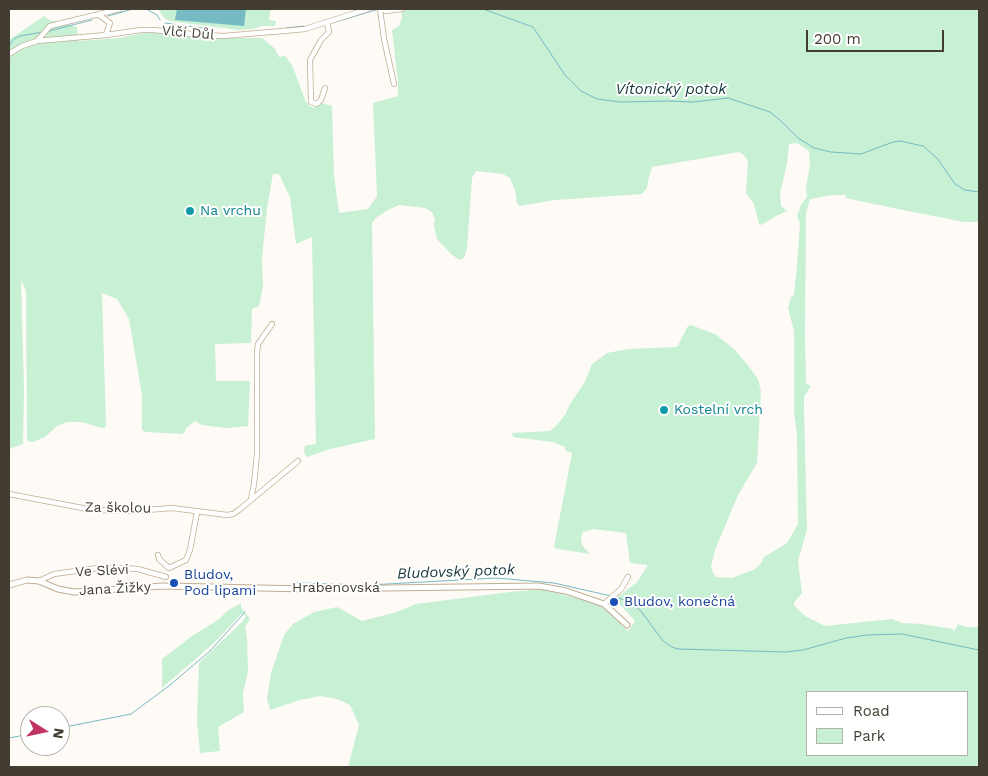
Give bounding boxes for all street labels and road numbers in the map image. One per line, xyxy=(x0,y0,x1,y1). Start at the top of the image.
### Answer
street label: Vlčí Důl xyxy=(161,22,215,44)
street label: Za školou xyxy=(85,499,151,517)
street label: Ve Slévi xyxy=(75,561,129,581)
street label: Jana Žižky xyxy=(79,579,151,599)
street label: Hrabenovská xyxy=(292,580,380,596)

